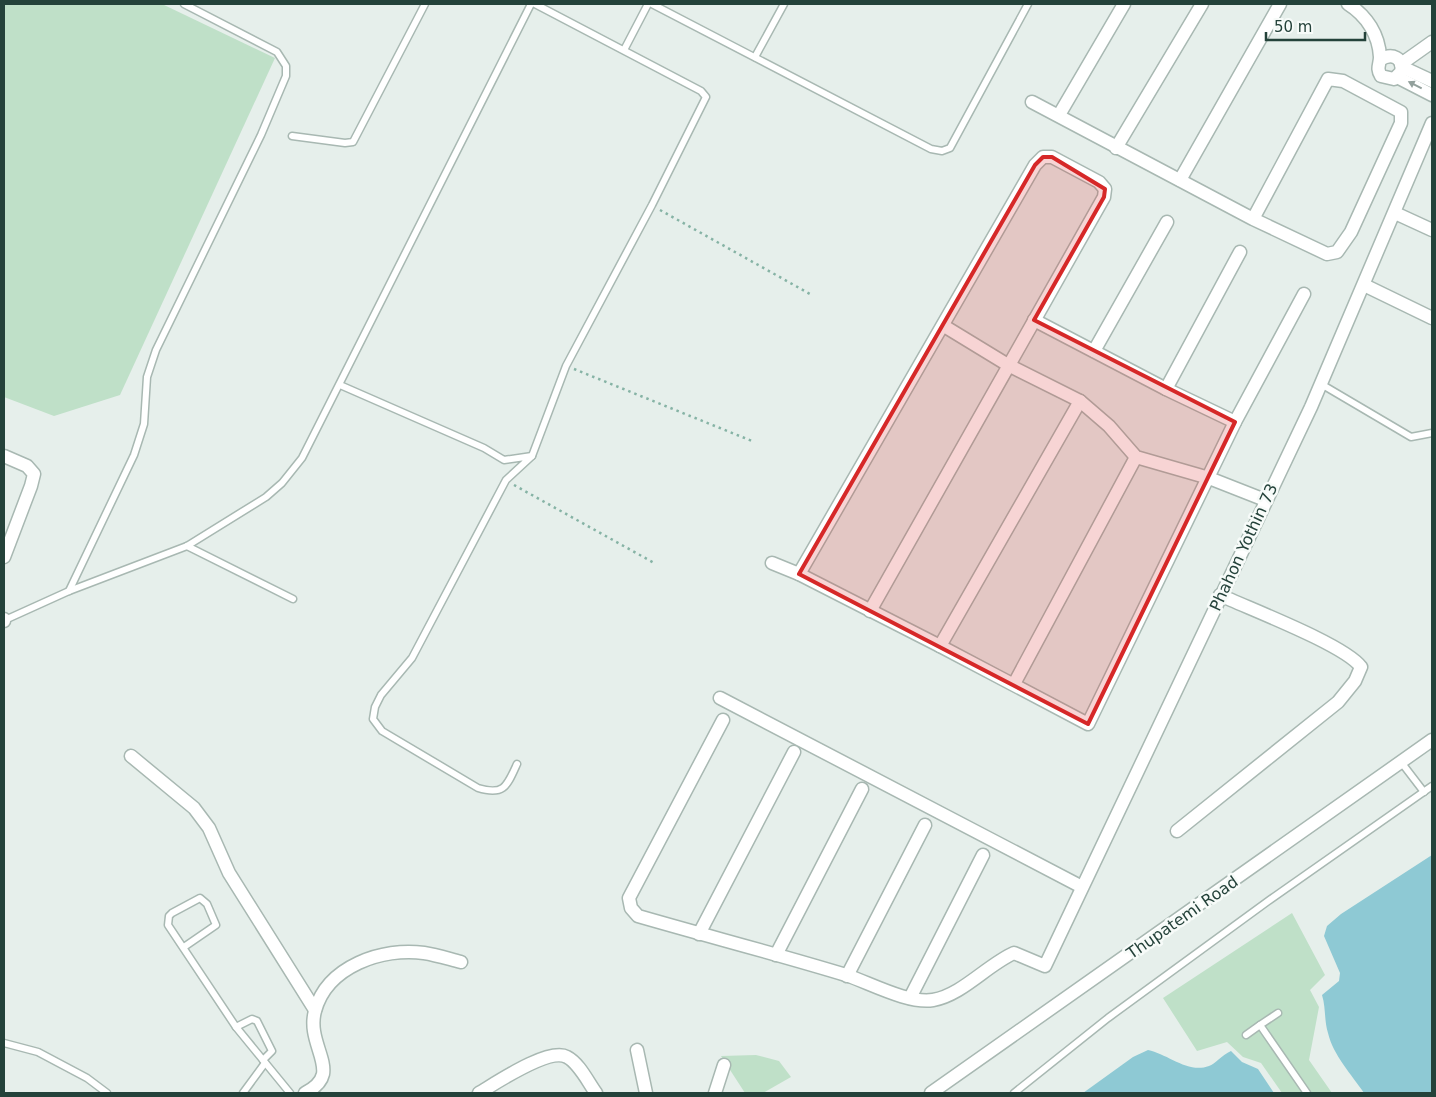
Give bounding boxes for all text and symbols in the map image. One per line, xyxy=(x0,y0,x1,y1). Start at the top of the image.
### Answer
scale bar xyxy=(1266,10,1365,42)
text: 50 m xyxy=(1274,18,1312,36)
one-way arrow xyxy=(1408,81,1422,89)
street label: Phahon Yothin 73 xyxy=(1206,480,1281,614)
street label: Thupatemi Road xyxy=(1122,872,1242,963)

